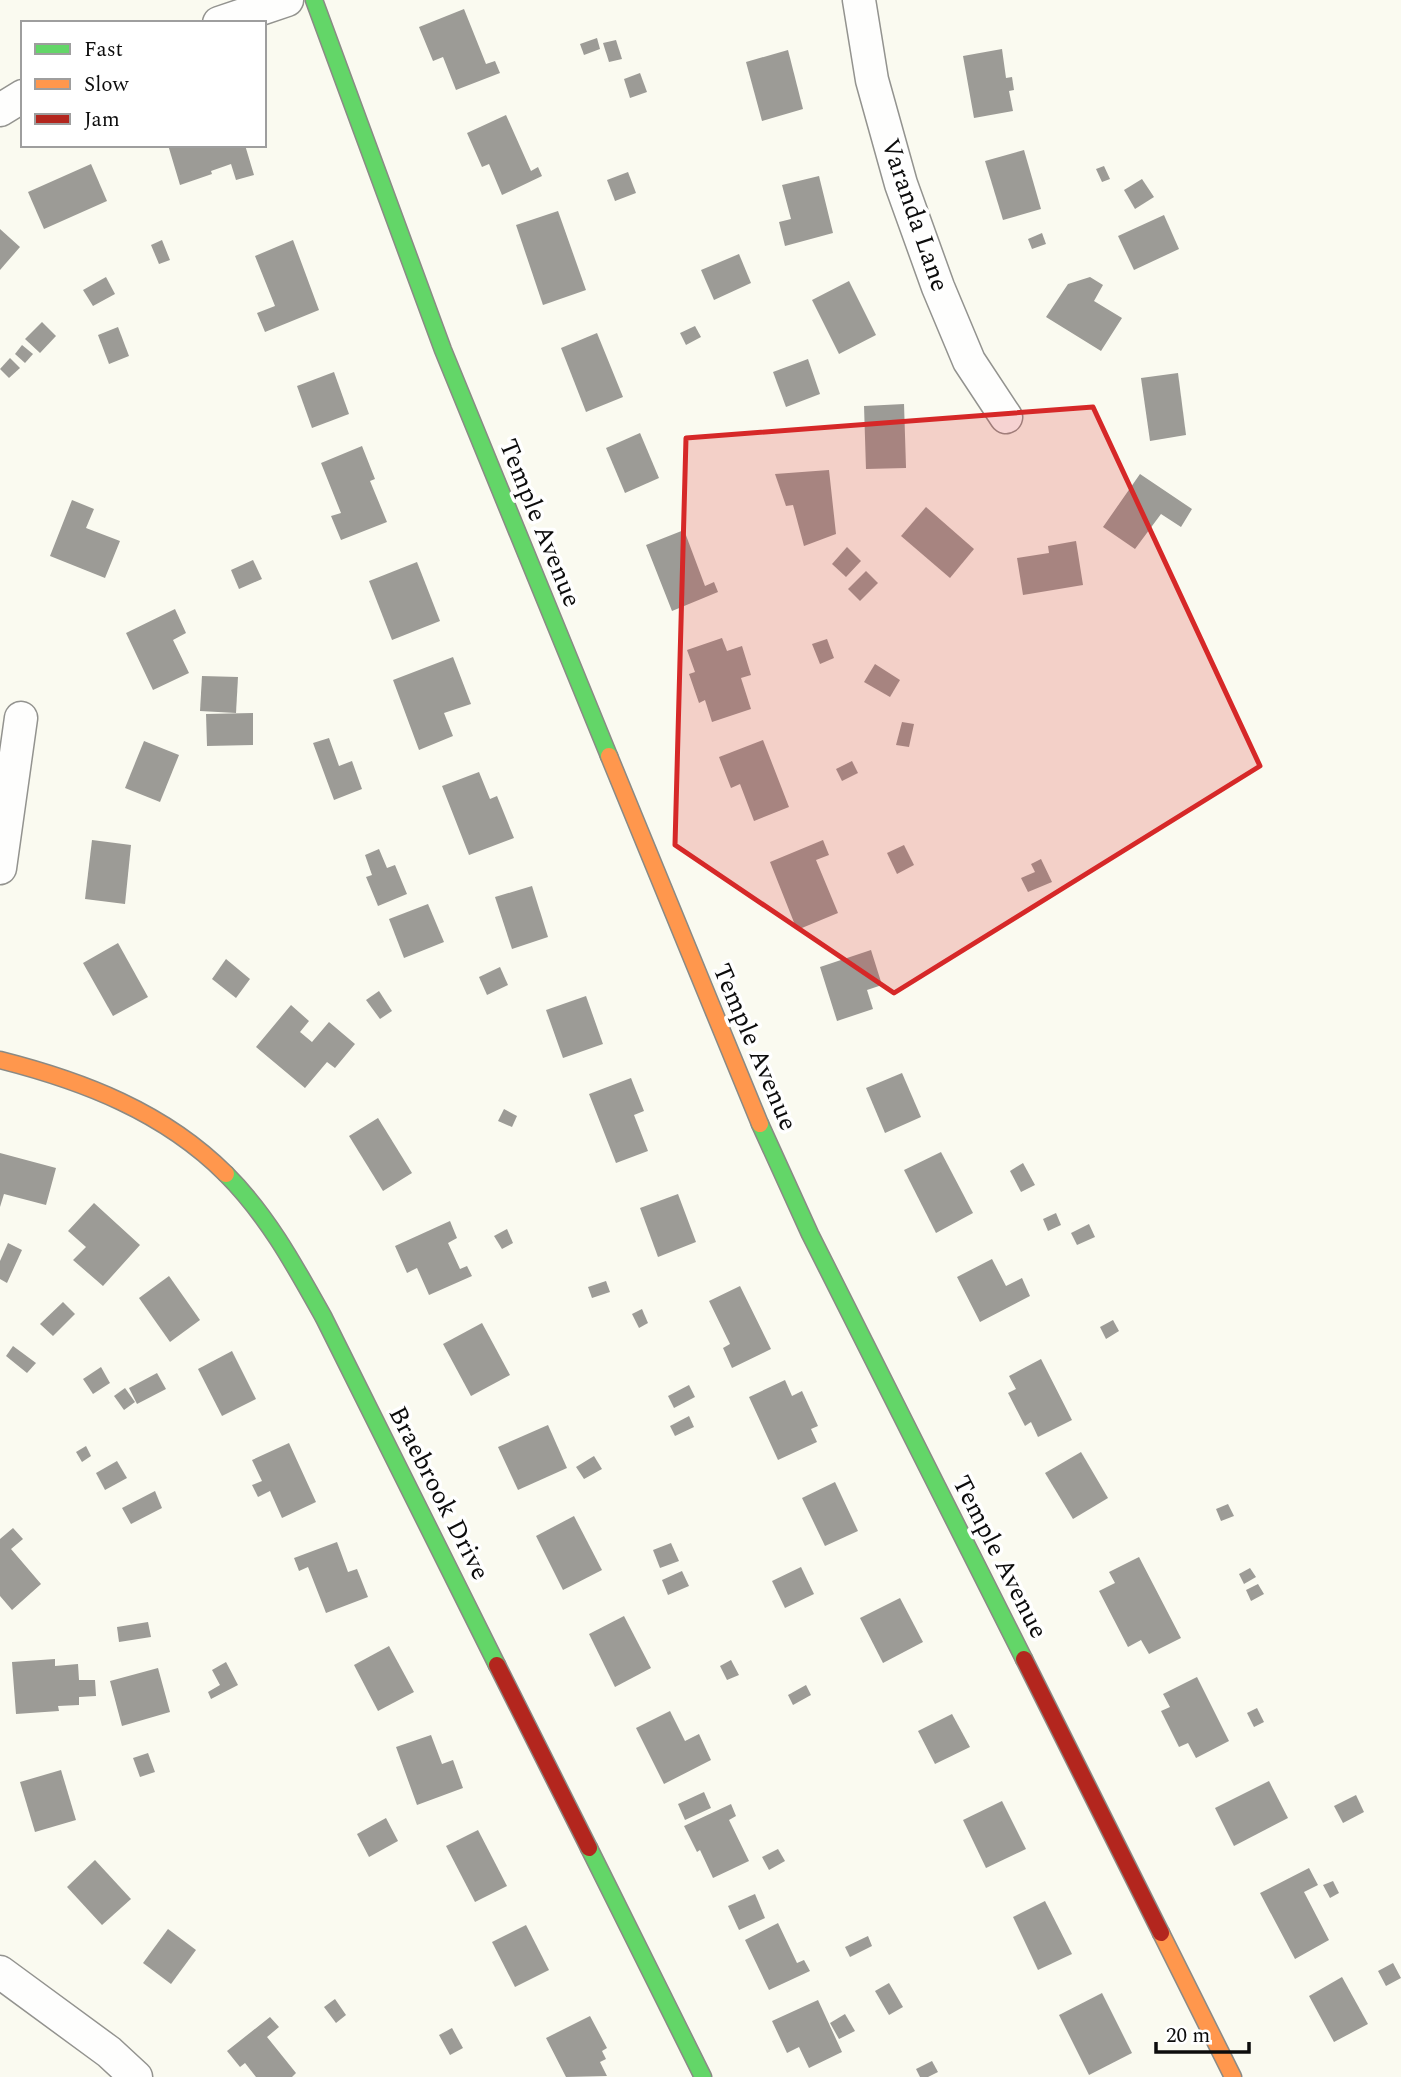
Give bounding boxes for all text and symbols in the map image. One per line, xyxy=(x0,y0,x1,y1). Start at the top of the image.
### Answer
legend xyxy=(21,21,266,147)
text: Fast xyxy=(84,34,123,66)
text: Slow xyxy=(84,69,130,101)
text: Jam xyxy=(84,104,120,136)
street label: Varanda Lane xyxy=(870,133,960,297)
street label: Temple Avenue xyxy=(488,433,592,613)
street label: Temple Avenue xyxy=(702,957,808,1137)
street label: Braebrook Drive xyxy=(378,1399,500,1587)
street label: Temple Avenue xyxy=(942,1468,1058,1646)
scale bar xyxy=(1156,2010,1249,2054)
text: 20 m xyxy=(1166,2020,1210,2052)

